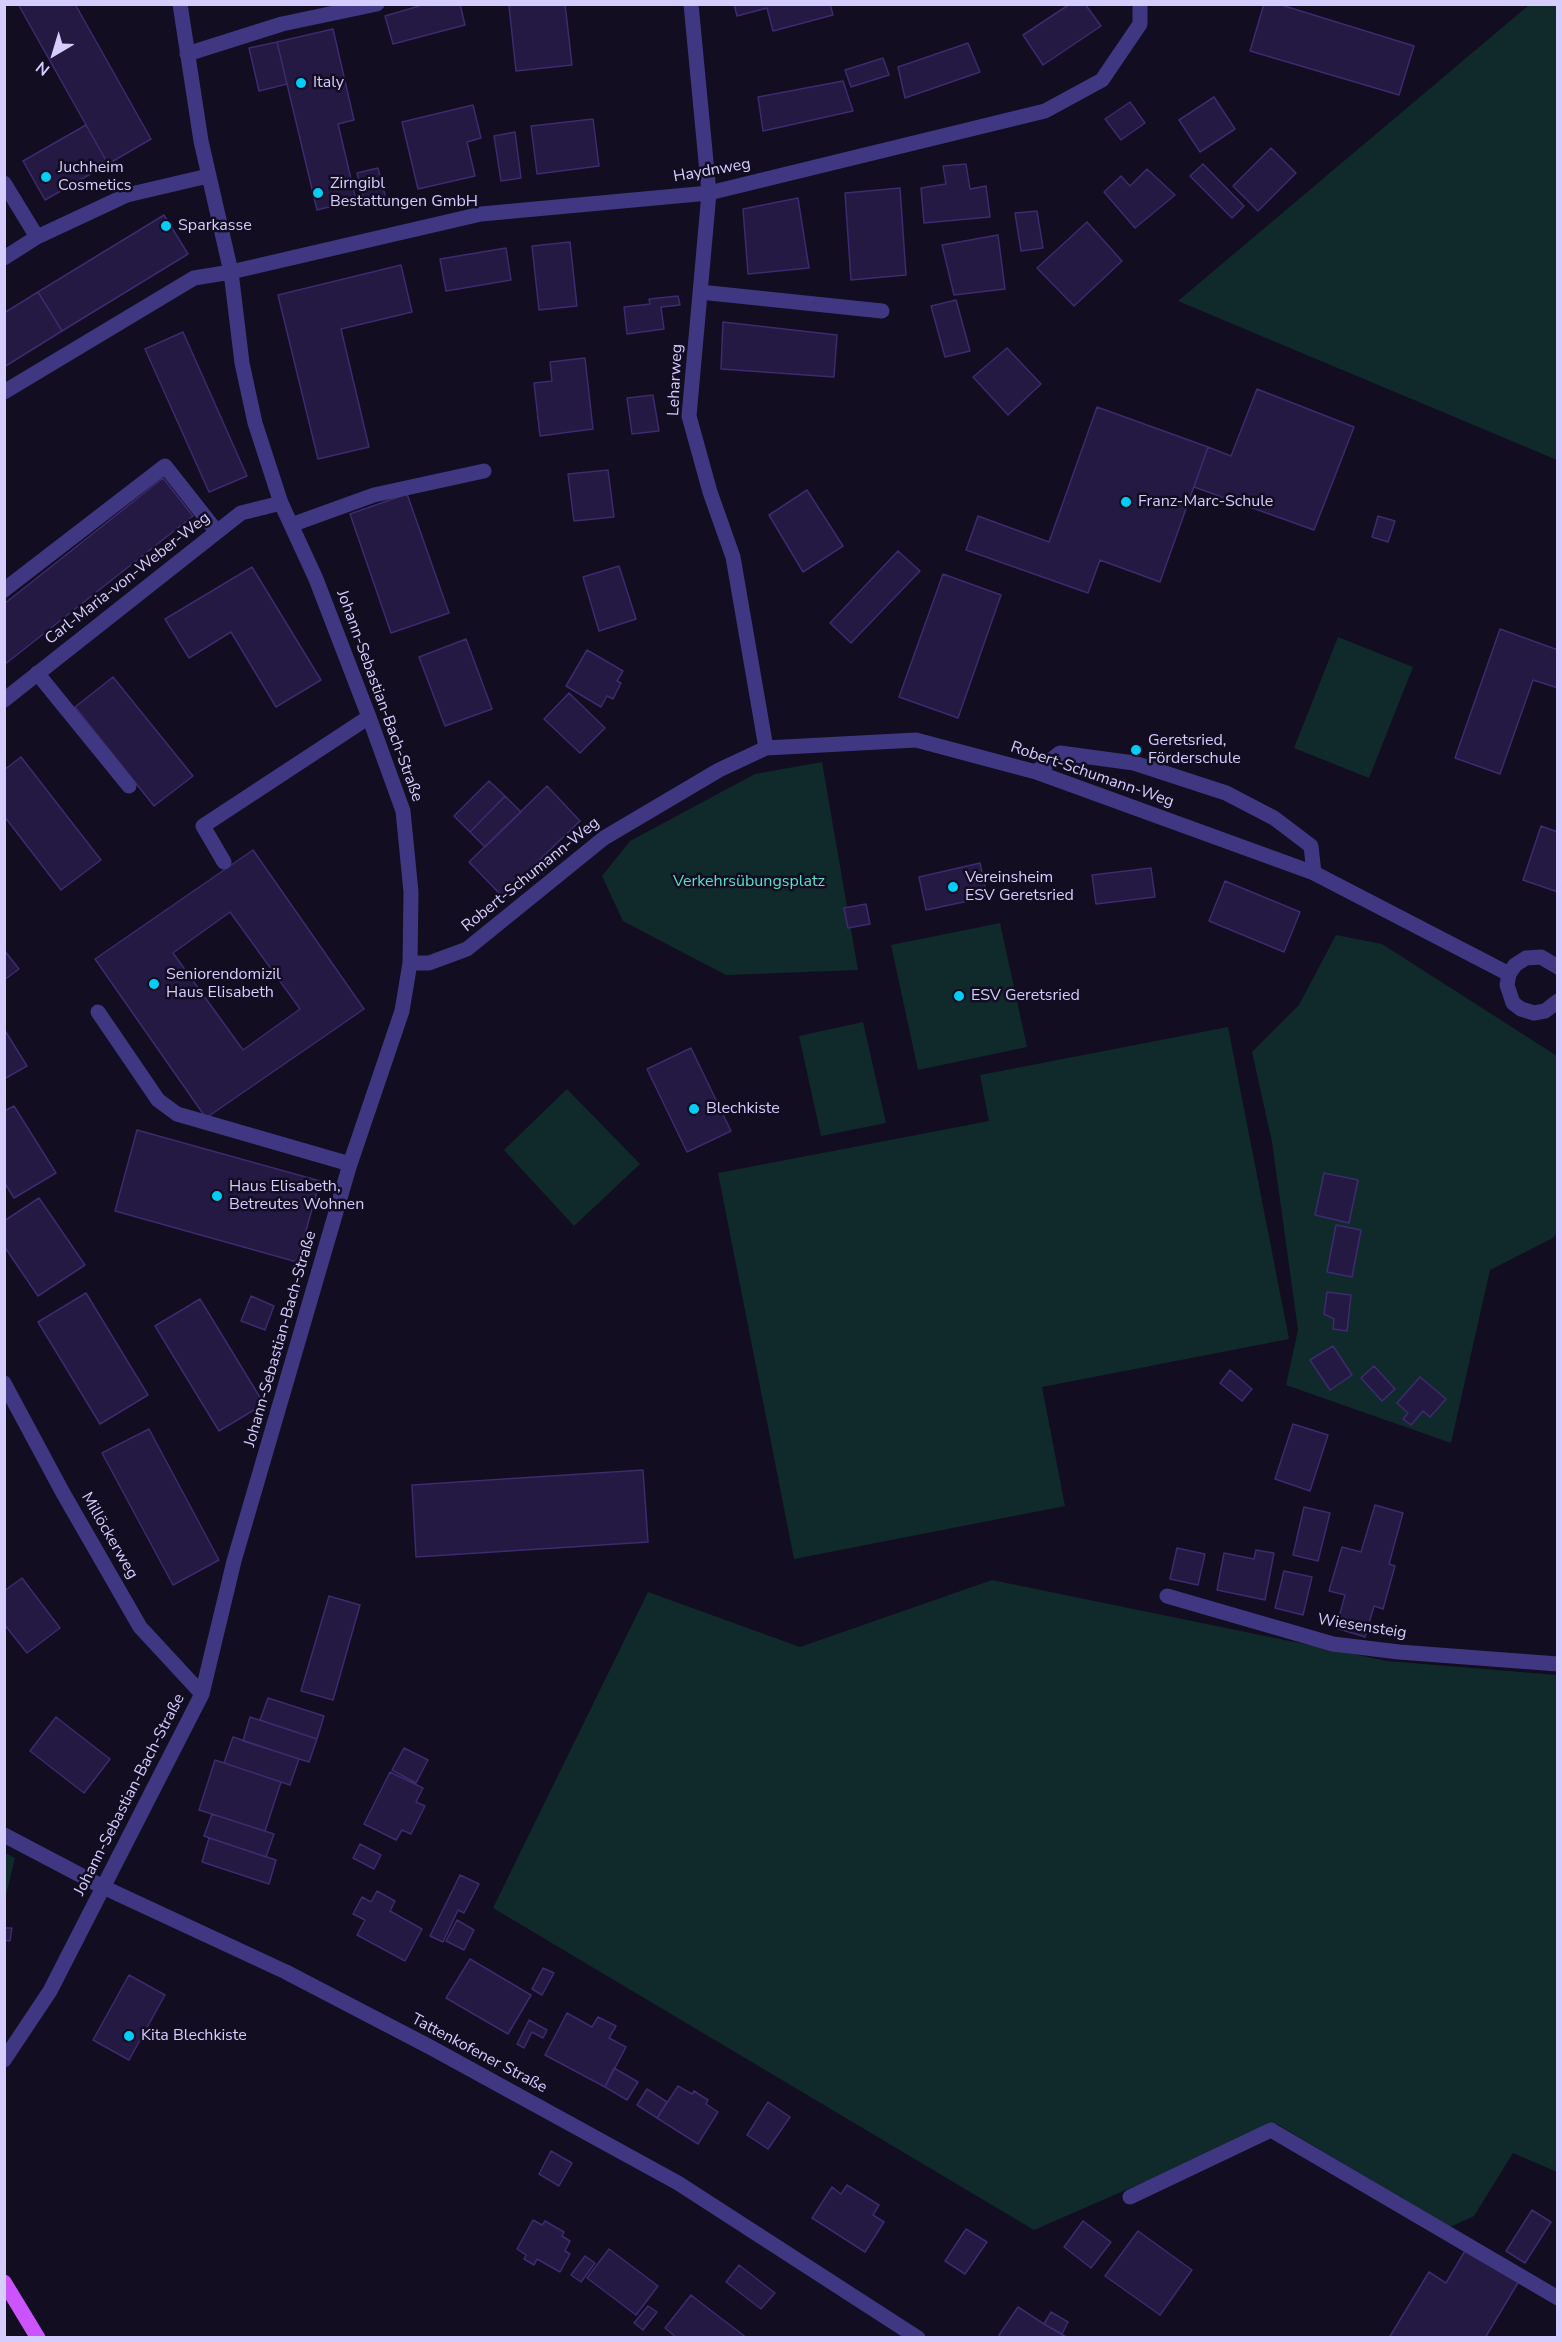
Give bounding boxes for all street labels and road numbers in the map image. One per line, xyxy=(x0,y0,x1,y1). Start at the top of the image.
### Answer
street label: Haydnweg xyxy=(672,155,752,187)
street label: Leharweg xyxy=(665,343,687,417)
street label: Carl-Maria-von-Weber-Weg xyxy=(42,509,214,649)
street label: Johann-Sebastian-Bach-Straße xyxy=(332,588,426,804)
street label: Robert-Schumann-Weg xyxy=(1008,738,1176,812)
street label: Robert-Schumann-Weg xyxy=(458,814,604,936)
street label: Johann-Sebastian-Bach-Straße xyxy=(241,1229,321,1449)
street label: Millöckerweg xyxy=(76,1489,142,1583)
street label: Wiesensteig xyxy=(1316,1610,1408,1644)
street label: Johann-Sebastian-Bach-Straße xyxy=(71,1691,189,1899)
street label: Tattenkofener Straße xyxy=(408,2010,550,2098)

